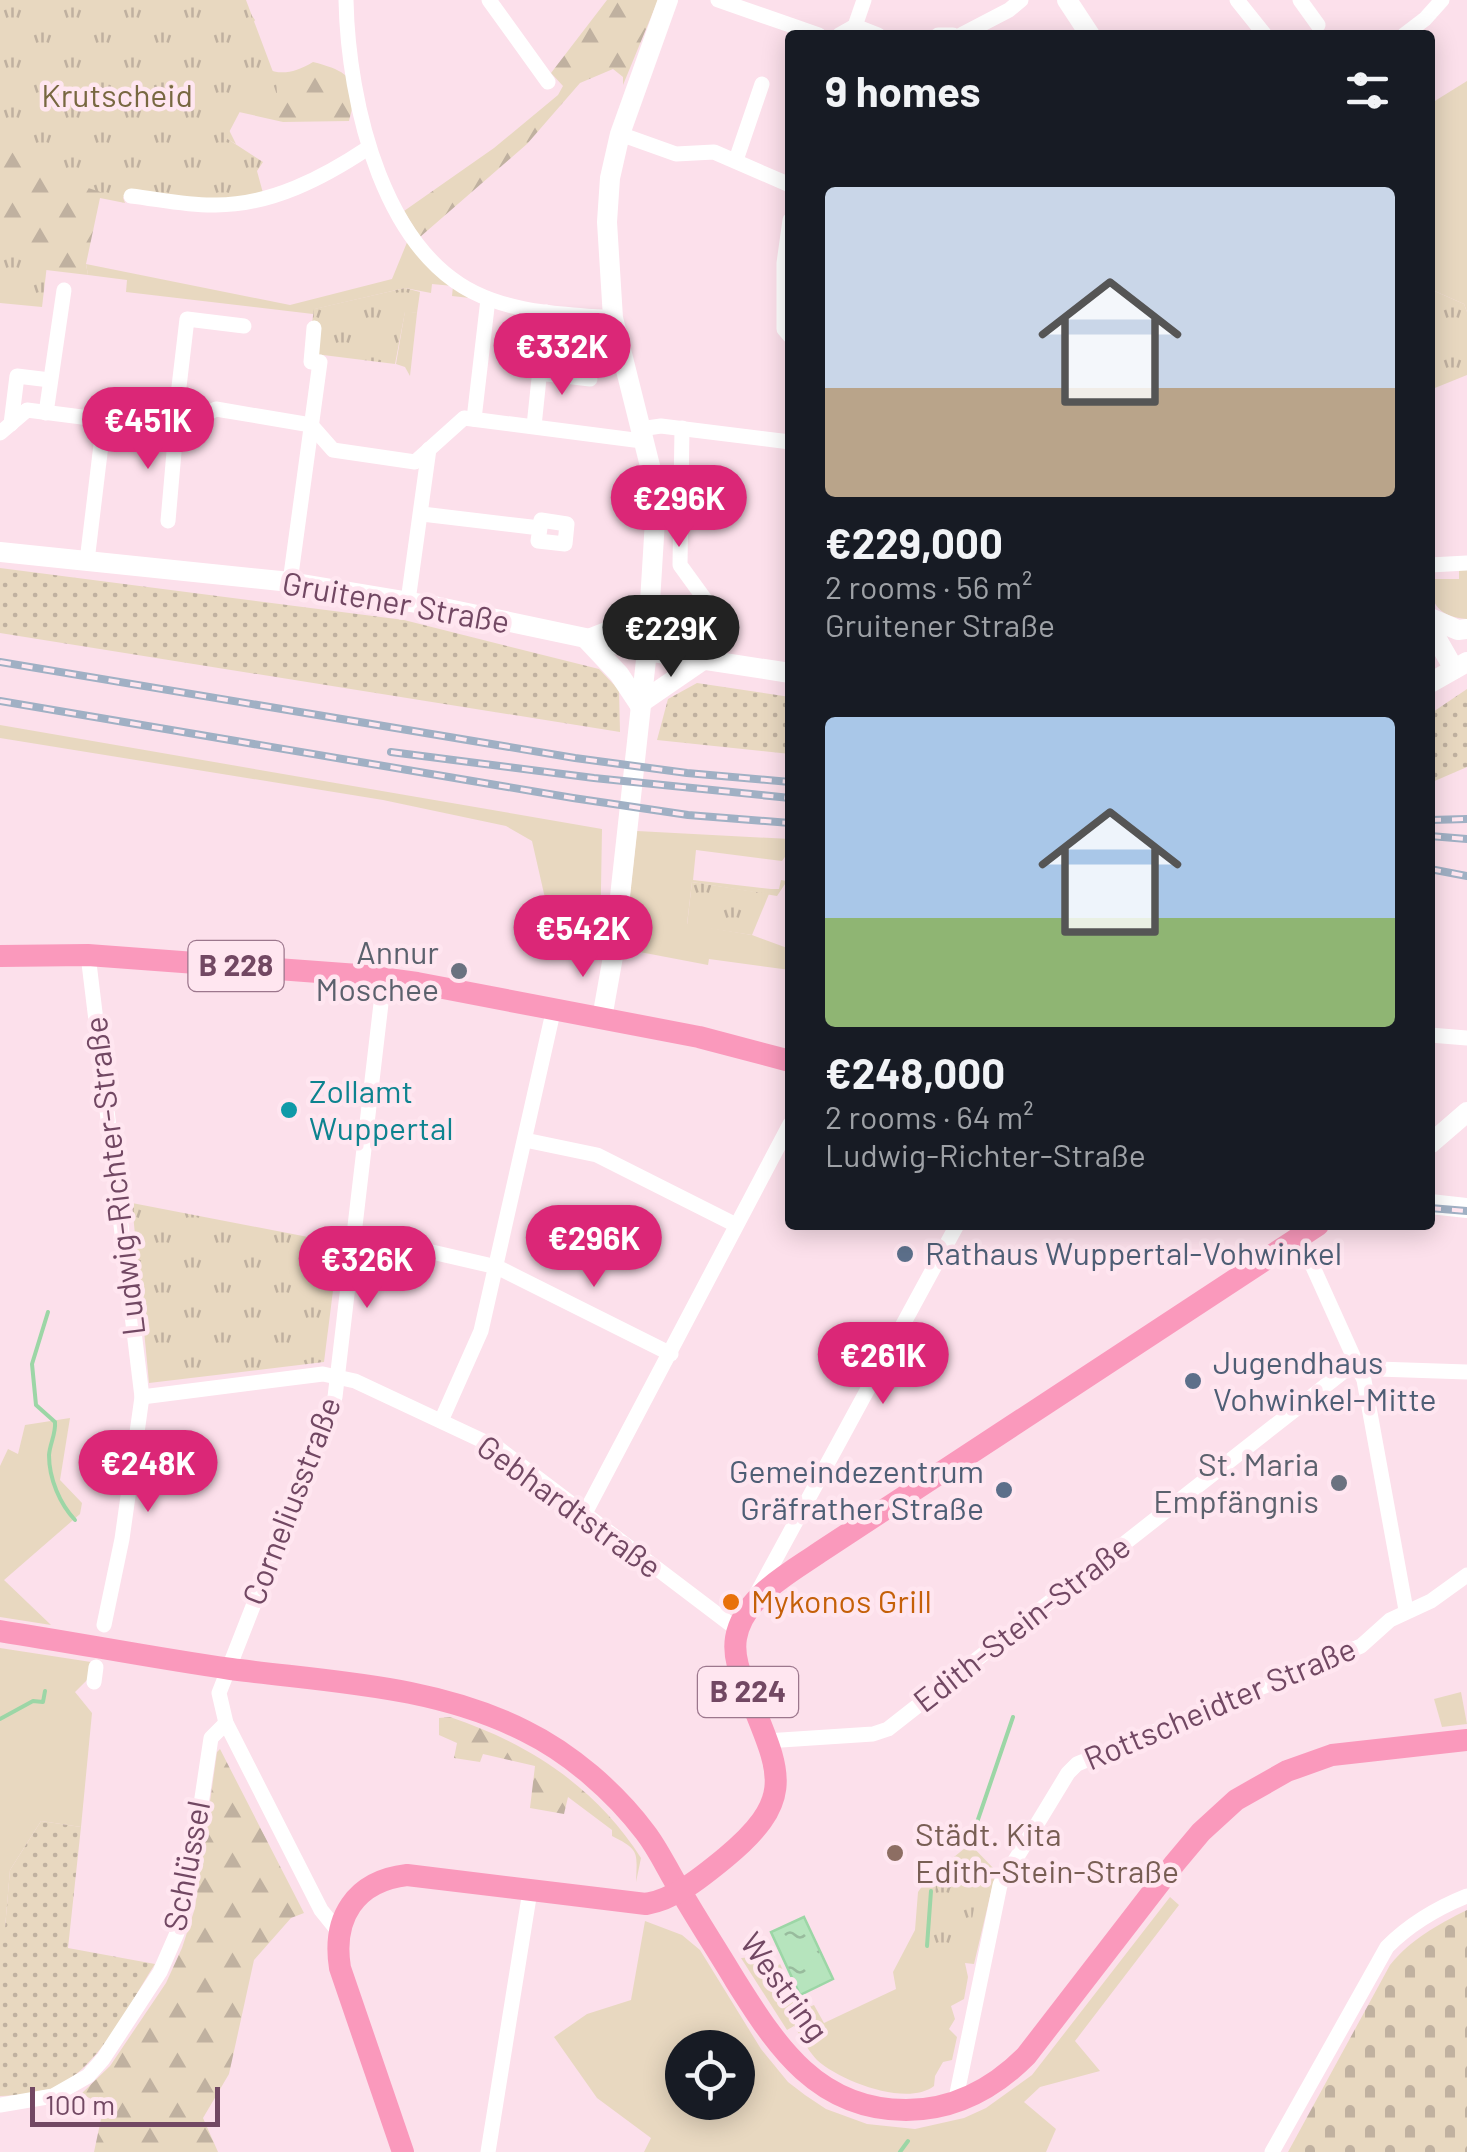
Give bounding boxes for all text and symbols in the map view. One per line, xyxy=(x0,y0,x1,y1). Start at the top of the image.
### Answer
icon: filters xyxy=(1340,63,1395,118)
text: 9 homes xyxy=(825,65,981,115)
park label: Krutscheid xyxy=(41,75,193,113)
icon: home xyxy=(1020,252,1200,432)
pin: €332K xyxy=(492,313,632,398)
text: €332K xyxy=(516,326,608,364)
pin: €451K xyxy=(78,387,218,472)
text: €451K xyxy=(104,400,192,438)
pin: €296K xyxy=(609,465,749,550)
text: €296K xyxy=(633,478,725,516)
text: €229,000 xyxy=(825,517,1003,567)
street label: Gruitener Straße xyxy=(280,562,513,640)
text: 2 rooms · 56 m² xyxy=(825,567,1033,605)
pin: €229K xyxy=(601,595,741,680)
text: Gruitener Straße xyxy=(825,605,1055,643)
text: €229K xyxy=(624,608,718,646)
icon: home xyxy=(1020,782,1200,962)
pin: €542K xyxy=(513,895,653,980)
text: €542K xyxy=(536,908,630,946)
place label: Annur Moschee xyxy=(316,932,439,1007)
road number: B 228 xyxy=(188,941,284,991)
marker: Annur Moschee xyxy=(448,960,470,982)
street label: Ludwig-Richter-Straße xyxy=(75,1015,151,1338)
text: €248,000 xyxy=(825,1047,1005,1097)
place label: Zollamt Wuppertal xyxy=(309,1071,454,1146)
text: 2 rooms · 64 m² xyxy=(825,1097,1034,1135)
marker: Zollamt Wuppertal xyxy=(278,1099,300,1121)
text: Ludwig-Richter-Straße xyxy=(825,1135,1146,1173)
pin: €296K xyxy=(524,1205,664,1290)
text: €296K xyxy=(548,1218,640,1256)
pin: €326K xyxy=(297,1226,437,1311)
place label: Rathaus Wuppertal-Vohwinkel xyxy=(925,1233,1342,1271)
text: €326K xyxy=(321,1239,413,1277)
marker: Rathaus Wuppertal-Vohwinkel xyxy=(894,1243,916,1265)
pin: €261K xyxy=(813,1322,953,1407)
text: €261K xyxy=(840,1335,926,1373)
place label: Jugendhaus Vohwinkel-Mitte xyxy=(1213,1342,1437,1417)
marker: Jugendhaus Vohwinkel-Mitte xyxy=(1182,1370,1204,1392)
street label: Corneliusstraße xyxy=(233,1391,347,1610)
street label: Gebhardtstraße xyxy=(471,1426,670,1585)
pin: €248K xyxy=(78,1430,218,1515)
text: €248K xyxy=(101,1443,195,1481)
place label: St. Maria Empfängnis xyxy=(1153,1444,1319,1519)
place label: Gemeindezentrum Gräfrather Straße xyxy=(729,1451,984,1526)
marker: St. Maria Empfängnis xyxy=(1328,1472,1350,1494)
marker: Gemeindezentrum Gräfrather Straße xyxy=(993,1479,1015,1501)
street label: Edith-Stein-Straße xyxy=(905,1526,1137,1719)
place label: Mykonos Grill xyxy=(751,1581,932,1619)
marker: Mykonos Grill xyxy=(720,1591,742,1613)
street label: Rottscheidter Straße xyxy=(1078,1628,1361,1777)
road number: B 224 xyxy=(698,1667,798,1717)
street label: Schlüssel xyxy=(154,1797,216,1934)
place label: Städt. Kita Edith-Stein-Straße xyxy=(915,1814,1179,1889)
marker: Städt. Kita Edith-Stein-Straße xyxy=(884,1842,906,1864)
street label: Westring xyxy=(734,1924,838,2047)
map controls xyxy=(665,2030,755,2120)
button: locate xyxy=(665,2030,755,2120)
scale bar xyxy=(30,2082,220,2126)
text: 100 m xyxy=(45,2087,115,2121)

